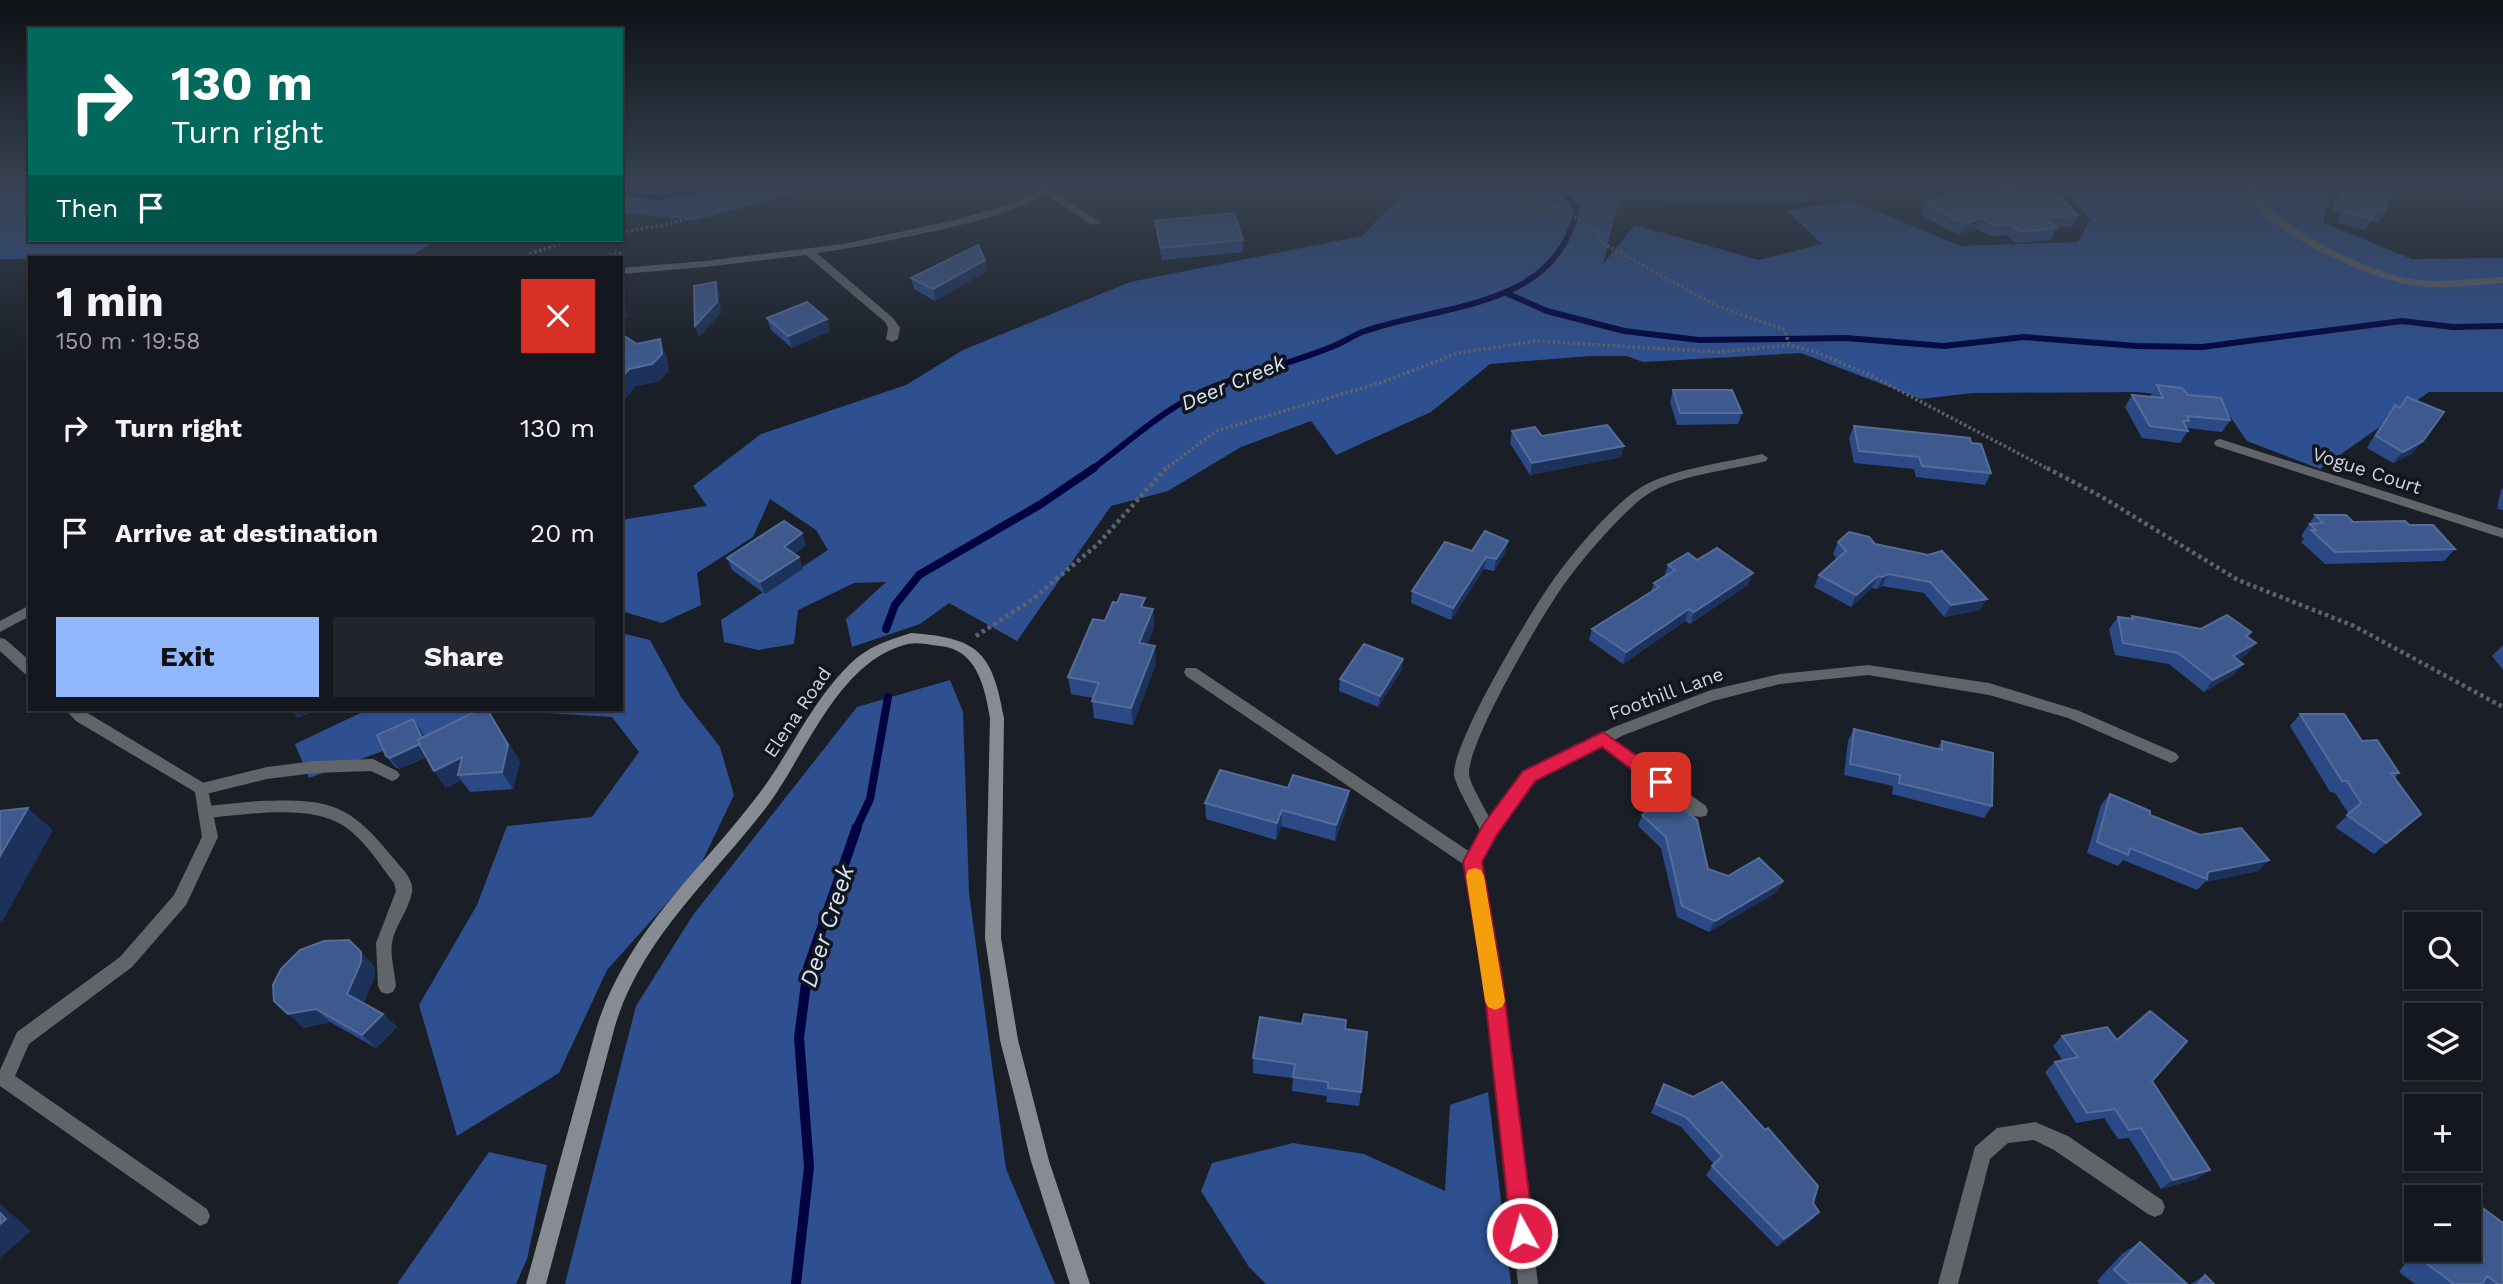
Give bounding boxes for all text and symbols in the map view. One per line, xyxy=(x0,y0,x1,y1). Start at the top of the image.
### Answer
text: 130 m xyxy=(171,54,313,112)
icon: right xyxy=(56,56,147,147)
text: Turn right xyxy=(171,113,323,151)
icon: arrive xyxy=(132,189,170,227)
text: Then xyxy=(56,193,118,223)
text: 1 min xyxy=(56,277,164,326)
button: close xyxy=(521,279,595,353)
text: 150 m · 19:58 xyxy=(56,328,200,355)
water label: Deer Creek xyxy=(1177,349,1289,416)
icon: right xyxy=(56,409,94,447)
text: Turn right xyxy=(115,413,242,443)
text: 130 m xyxy=(520,413,595,443)
street label: Vogue Court xyxy=(2309,442,2424,499)
icon: arrive xyxy=(56,514,94,552)
text: Arrive at destination xyxy=(115,518,378,548)
text: 20 m xyxy=(530,518,595,548)
button: Exit xyxy=(56,617,319,697)
button: Share xyxy=(333,617,595,697)
street label: Foothill Lane xyxy=(1606,662,1727,725)
street label: Elena Road xyxy=(759,663,836,762)
pin xyxy=(1631,752,1691,812)
icon: arrive xyxy=(1642,763,1680,801)
water label: Deer Creek xyxy=(794,861,860,991)
map controls xyxy=(2404,912,2481,1262)
button: search xyxy=(2404,912,2481,989)
button: layers xyxy=(2404,1003,2481,1080)
button: + xyxy=(2404,1094,2481,1171)
button: − xyxy=(2404,1185,2481,1262)
position arrow xyxy=(1485,1196,1559,1270)

